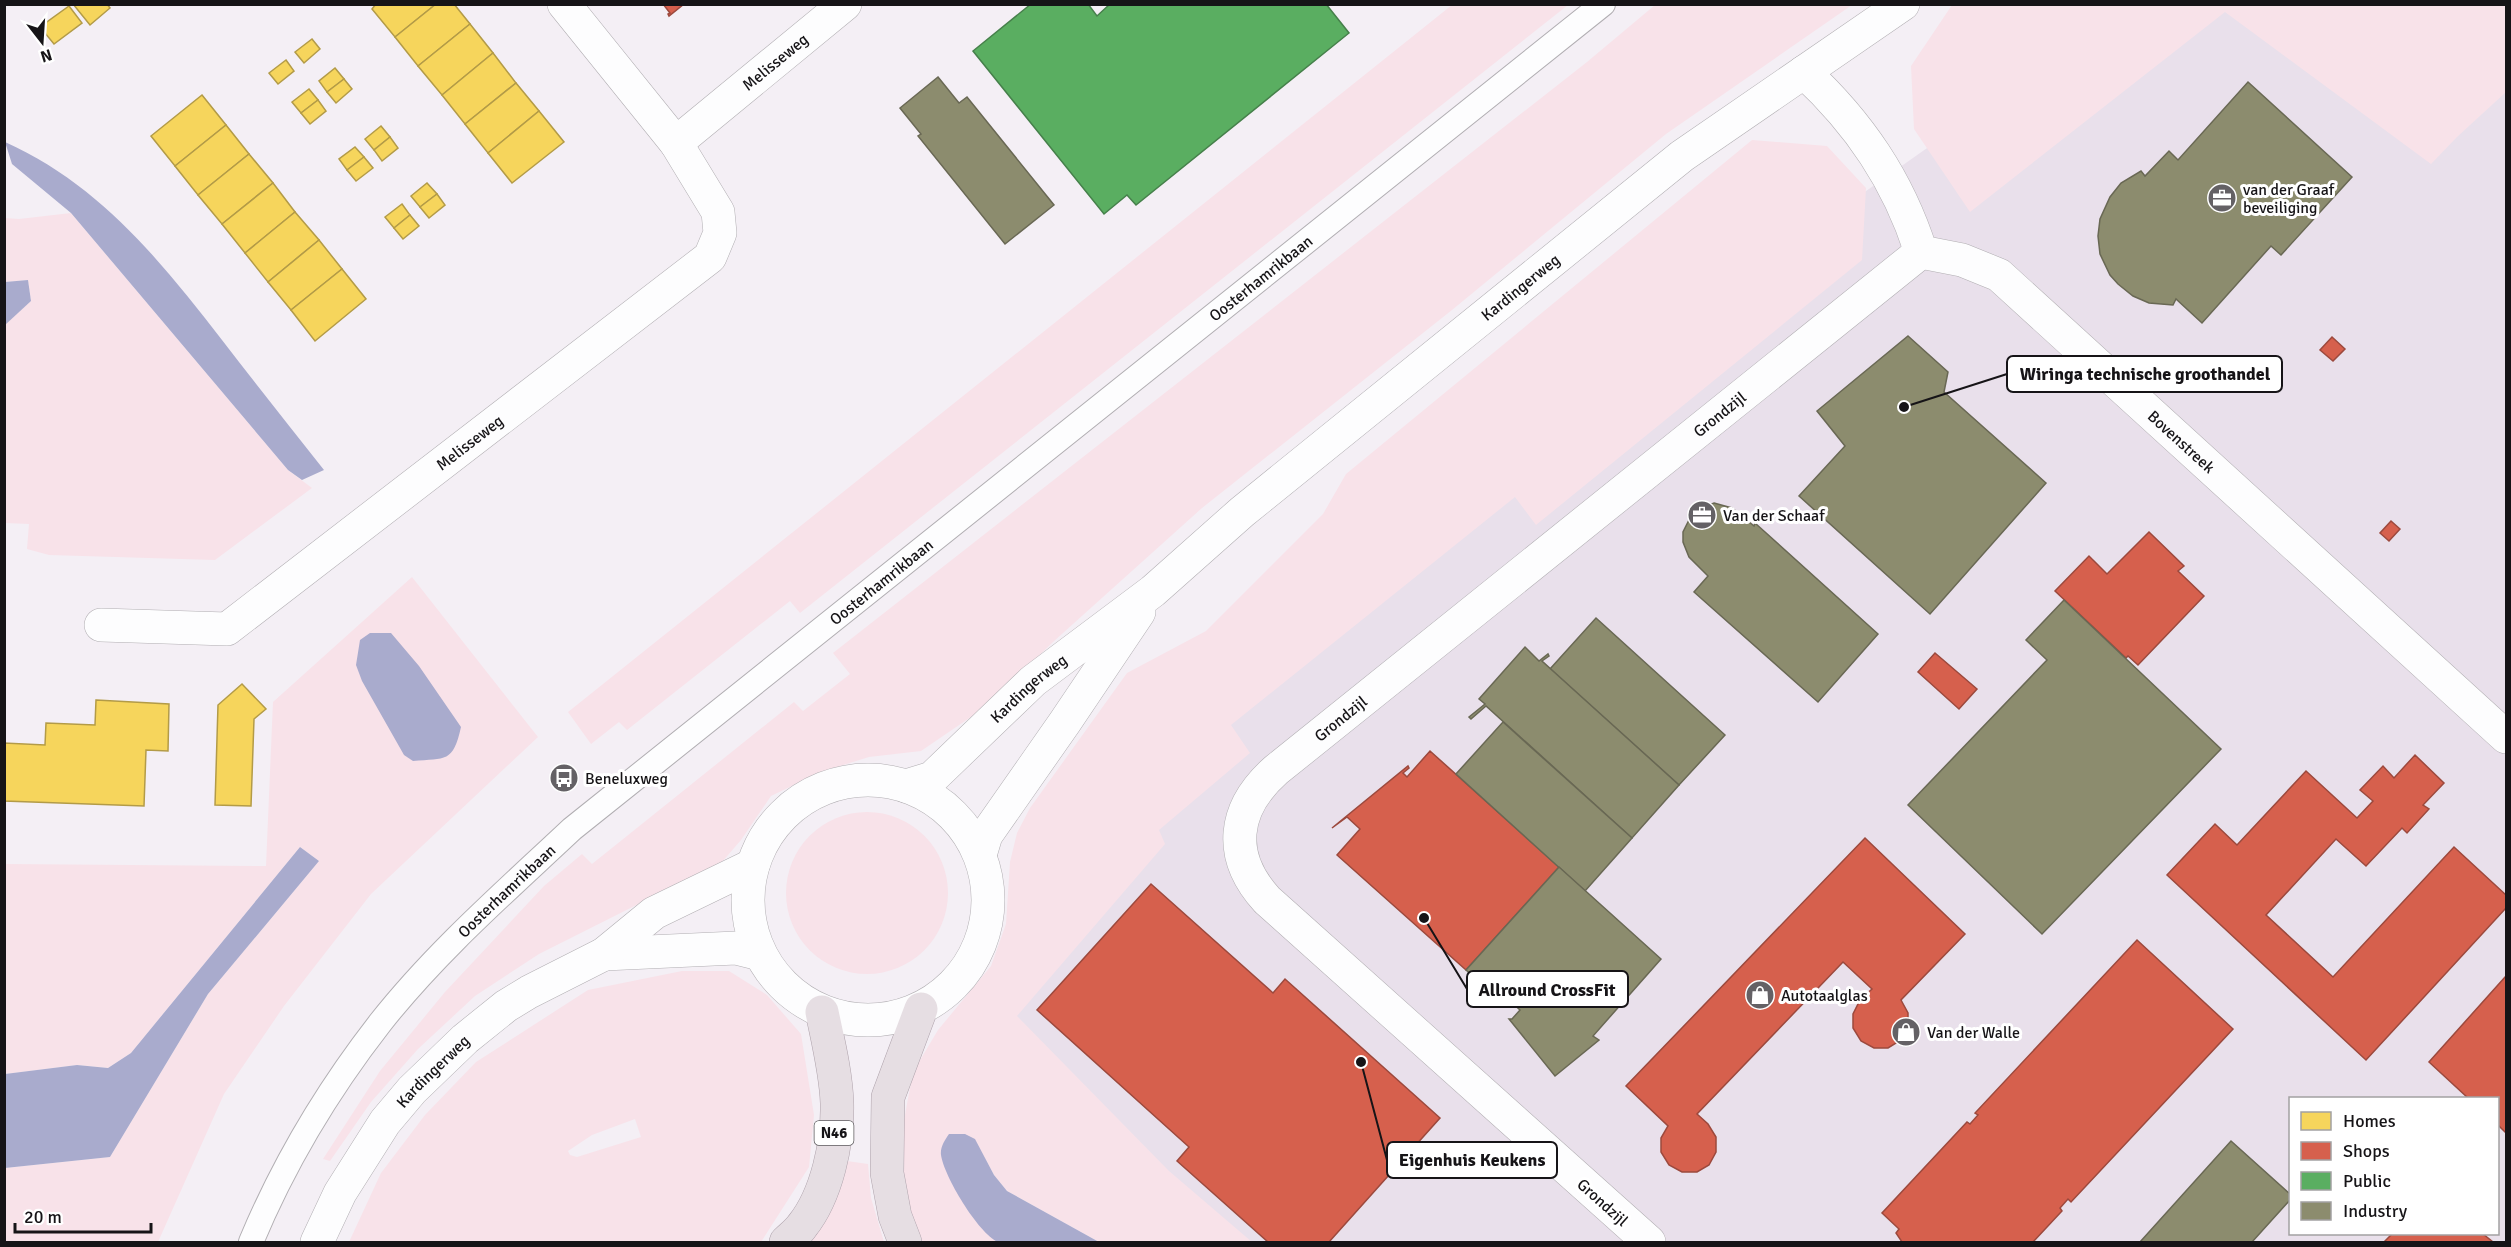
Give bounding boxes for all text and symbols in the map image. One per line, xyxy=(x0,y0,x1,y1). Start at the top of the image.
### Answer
north arrow xyxy=(12,12,72,72)
street label: Melisseweg xyxy=(738,29,813,95)
text: N xyxy=(38,44,54,67)
place label: van der Graaf beveiliging xyxy=(2243,180,2335,218)
office icon: van der Graaf beveiliging xyxy=(2206,182,2238,214)
street label: Oosterhamrikbaan xyxy=(1205,231,1317,326)
street label: Kardingerweg xyxy=(1477,250,1564,326)
callout: Wiringa technische groothandel xyxy=(2007,356,2282,392)
text: Wiringa technische groothandel xyxy=(2020,363,2271,385)
street label: Grondzijl xyxy=(1689,387,1751,442)
street label: Bovenstreek xyxy=(2143,407,2219,478)
street label: Melisseweg xyxy=(432,411,508,475)
office icon: Van der Schaaf xyxy=(1686,499,1718,531)
place label: Van der Schaaf xyxy=(1723,506,1825,526)
street label: Oosterhamrikbaan xyxy=(826,535,937,630)
street label: Kardingerweg xyxy=(986,650,1071,728)
street label: Grondzijl xyxy=(1311,692,1372,746)
bus stop icon: Beneluxweg xyxy=(548,762,580,794)
place label: Beneluxweg xyxy=(585,769,668,789)
street label: Oosterhamrikbaan xyxy=(454,841,560,942)
callout: Allround CrossFit xyxy=(1467,971,1628,1007)
text: Allround CrossFit xyxy=(1479,979,1616,1001)
shop icon: Autotaalglas xyxy=(1744,979,1776,1011)
place label: Autotaalglas xyxy=(1781,986,1868,1006)
shop icon: Van der Walle xyxy=(1890,1016,1922,1048)
place label: Van der Walle xyxy=(1927,1023,2020,1043)
street label: Kardingerweg xyxy=(392,1031,474,1112)
legend xyxy=(2289,1097,2499,1235)
text: Homes xyxy=(2343,1110,2396,1132)
road number: N46 xyxy=(814,1121,854,1145)
text: Shops xyxy=(2343,1140,2390,1162)
callout: Eigenhuis Keukens xyxy=(1387,1142,1557,1178)
text: Eigenhuis Keukens xyxy=(1399,1149,1545,1171)
text: Public xyxy=(2343,1170,2391,1192)
street label: Grondzijl xyxy=(1573,1175,1632,1231)
scale bar xyxy=(15,1196,152,1234)
text: Industry xyxy=(2343,1200,2408,1222)
text: 20 m xyxy=(24,1206,62,1228)

